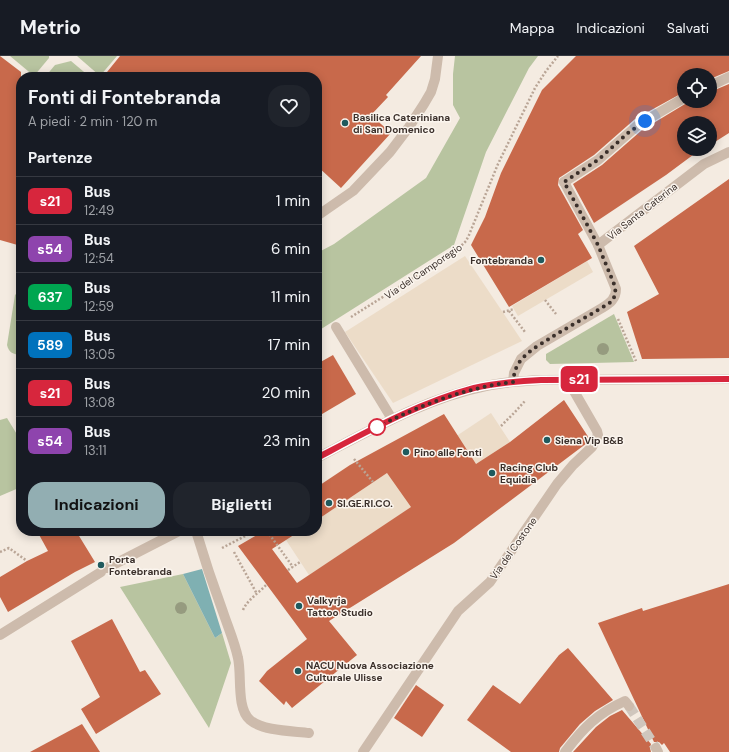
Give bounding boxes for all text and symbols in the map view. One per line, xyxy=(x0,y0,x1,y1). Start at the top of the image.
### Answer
text: Metrio xyxy=(20,15,81,40)
text: Mappa xyxy=(510,19,554,37)
text: Indicazioni xyxy=(576,19,645,37)
text: Salvati xyxy=(667,19,709,37)
map controls xyxy=(677,68,717,156)
button: locate xyxy=(677,68,717,108)
text: Fonti di Fontebranda xyxy=(28,85,221,110)
button: heart xyxy=(268,85,310,127)
place label: Basilica Cateriniana di San Domenico xyxy=(353,111,450,136)
your location xyxy=(635,111,655,131)
text: A piedi · 2 min · 120 m xyxy=(28,113,157,130)
button: layers xyxy=(677,116,717,156)
marker: Basilica Cateriniana di San Domenico xyxy=(340,118,350,128)
text: Partenze xyxy=(28,148,93,168)
street label: Via Santa Caterina xyxy=(605,180,680,243)
text: Bus xyxy=(84,182,111,202)
text: 1 min xyxy=(276,191,310,211)
text: s21 xyxy=(40,192,60,210)
text: 12:49 xyxy=(84,202,114,219)
text: Bus xyxy=(84,230,111,250)
text: 6 min xyxy=(271,239,310,259)
text: s54 xyxy=(37,240,63,258)
street label: Via del Camporegio xyxy=(382,241,465,302)
text: 12:54 xyxy=(84,250,114,267)
place label: Fontebranda xyxy=(470,254,533,267)
marker: Fontebranda xyxy=(536,255,546,265)
text: Bus xyxy=(84,278,111,298)
text: 11 min xyxy=(271,287,310,307)
text: 637 xyxy=(38,288,62,306)
text: 12:59 xyxy=(84,298,114,315)
text: Bus xyxy=(84,326,111,346)
text: 17 min xyxy=(268,335,310,355)
text: 589 xyxy=(37,336,63,354)
text: 13:05 xyxy=(84,346,115,363)
line badge: s21 xyxy=(556,366,602,392)
text: s21 xyxy=(569,370,589,388)
text: Bus xyxy=(84,374,111,394)
text: 20 min xyxy=(262,383,310,403)
text: s21 xyxy=(40,384,60,402)
text: 13:08 xyxy=(84,394,115,411)
unlabelled marker xyxy=(368,418,386,436)
text: Bus xyxy=(84,422,111,442)
text: 23 min xyxy=(263,431,310,451)
text: s54 xyxy=(37,432,63,450)
place label: Siena Vip B&B xyxy=(555,434,623,447)
marker: Siena Vip B&B xyxy=(542,435,552,445)
text: 13:11 xyxy=(84,442,106,459)
place label: Pino alle Fonti xyxy=(414,446,482,459)
marker: Pino alle Fonti xyxy=(401,447,411,457)
place label: Racing Club Equidia xyxy=(500,461,558,486)
marker: Racing Club Equidia xyxy=(487,468,497,478)
button: Indicazioni xyxy=(28,482,165,528)
button: Biglietti xyxy=(173,482,310,528)
place label: SI.GE.RI.CO. xyxy=(337,497,393,510)
marker: SI.GE.RI.CO. xyxy=(324,498,334,508)
street label: Via del Costone xyxy=(487,514,540,582)
place label: Porta Fontebranda xyxy=(109,553,172,578)
marker: Porta Fontebranda xyxy=(96,560,106,570)
place label: Valkyrja Tattoo Studio xyxy=(307,594,373,619)
marker: Valkyrja Tattoo Studio xyxy=(294,601,304,611)
place label: NACU Nuova Associazione Culturale Ulisse xyxy=(306,659,434,684)
marker: NACU Nuova Associazione Culturale Ulisse xyxy=(293,666,303,676)

